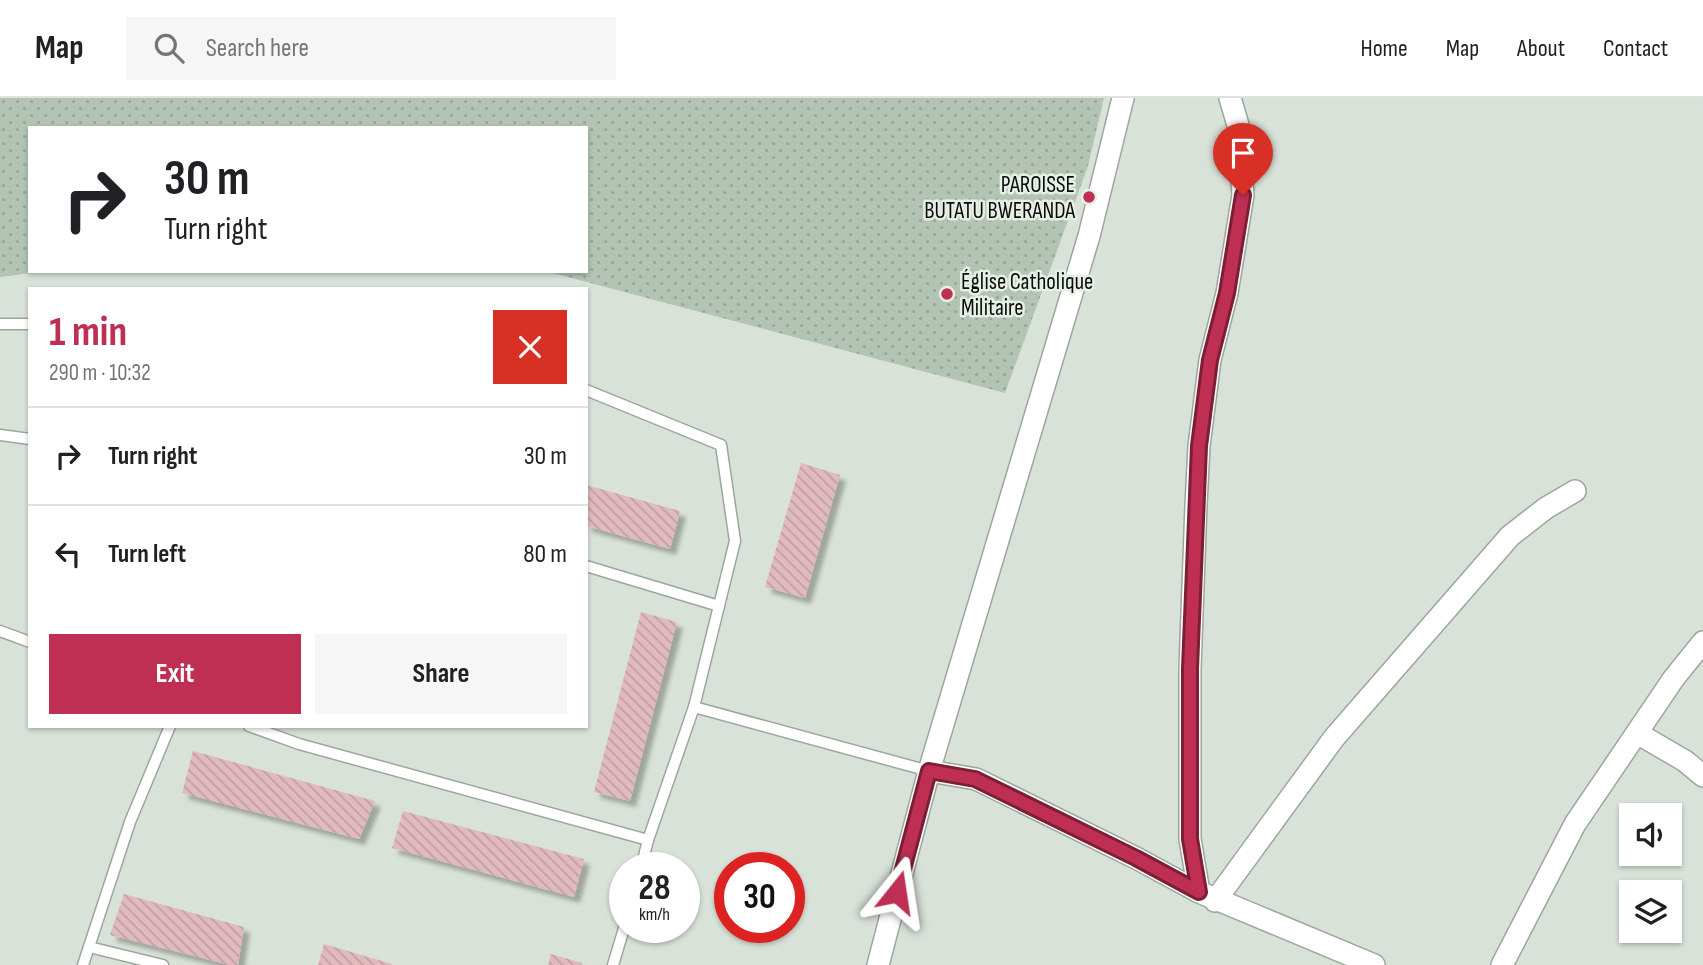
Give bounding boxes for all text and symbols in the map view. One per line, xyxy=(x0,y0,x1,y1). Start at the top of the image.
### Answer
search box xyxy=(126,17,616,80)
text: Map xyxy=(35,28,84,68)
icon: search xyxy=(150,29,188,67)
text: Search here xyxy=(206,33,309,64)
text: Home xyxy=(1360,34,1408,63)
text: Map xyxy=(1446,34,1479,63)
text: About xyxy=(1517,34,1565,63)
text: Contact xyxy=(1603,34,1668,63)
pin xyxy=(1213,123,1273,195)
icon: arrive xyxy=(1224,134,1262,172)
text: 30 m xyxy=(164,150,249,209)
icon: right xyxy=(49,154,140,245)
place label: PAROISSE BUTATU BWERANDA xyxy=(924,171,1075,225)
marker: PAROISSE BUTATU BWERANDA xyxy=(1081,189,1097,205)
text: Turn right xyxy=(164,210,268,249)
place label: Église Catholique Militaire xyxy=(961,268,1093,322)
marker: Église Catholique Militaire xyxy=(939,286,955,302)
text: 1 min xyxy=(49,307,127,358)
button: close xyxy=(493,310,567,384)
text: 290 m · 10:32 xyxy=(49,359,151,387)
icon: right xyxy=(49,437,87,475)
text: Turn right xyxy=(108,441,197,472)
text: 30 m xyxy=(524,441,567,472)
icon: left xyxy=(49,535,87,573)
text: Turn left xyxy=(108,539,186,570)
text: 80 m xyxy=(523,539,567,570)
button: Exit xyxy=(49,634,301,714)
button: Share xyxy=(315,634,567,714)
map controls xyxy=(1619,803,1682,943)
button: sound xyxy=(1619,803,1682,866)
speed limit sign: 30 xyxy=(714,852,805,943)
position arrow xyxy=(860,855,934,929)
text: 28 xyxy=(639,867,670,910)
button: layers xyxy=(1619,880,1682,943)
text: km/h xyxy=(639,904,670,925)

